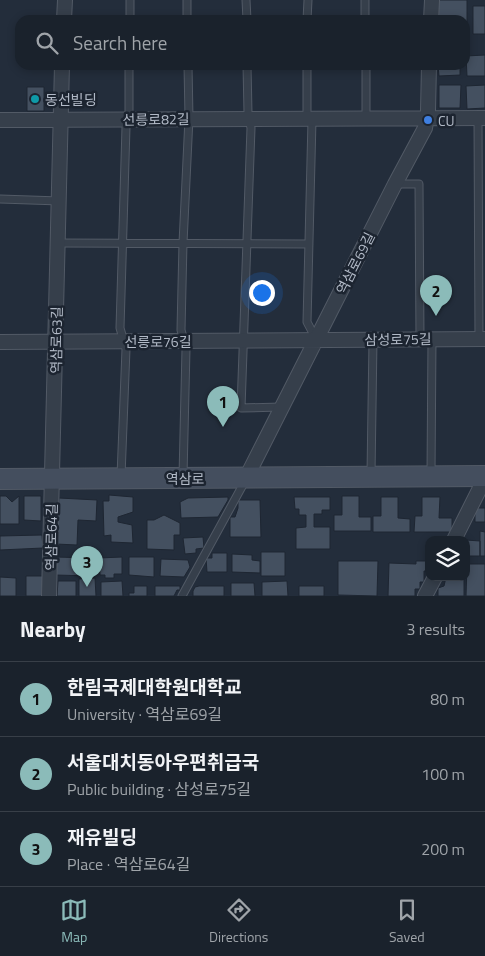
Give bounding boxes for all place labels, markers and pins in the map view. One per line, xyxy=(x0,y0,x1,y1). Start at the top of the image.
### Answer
place label: 동선빌딩 xyxy=(45,89,97,110)
marker: 동선빌딩 xyxy=(29,93,41,105)
place label: CU xyxy=(438,110,455,131)
marker: CU xyxy=(422,114,434,126)
pin: 2 xyxy=(420,275,452,316)
pin: 1 xyxy=(207,386,239,427)
pin: 3 xyxy=(71,546,103,587)

